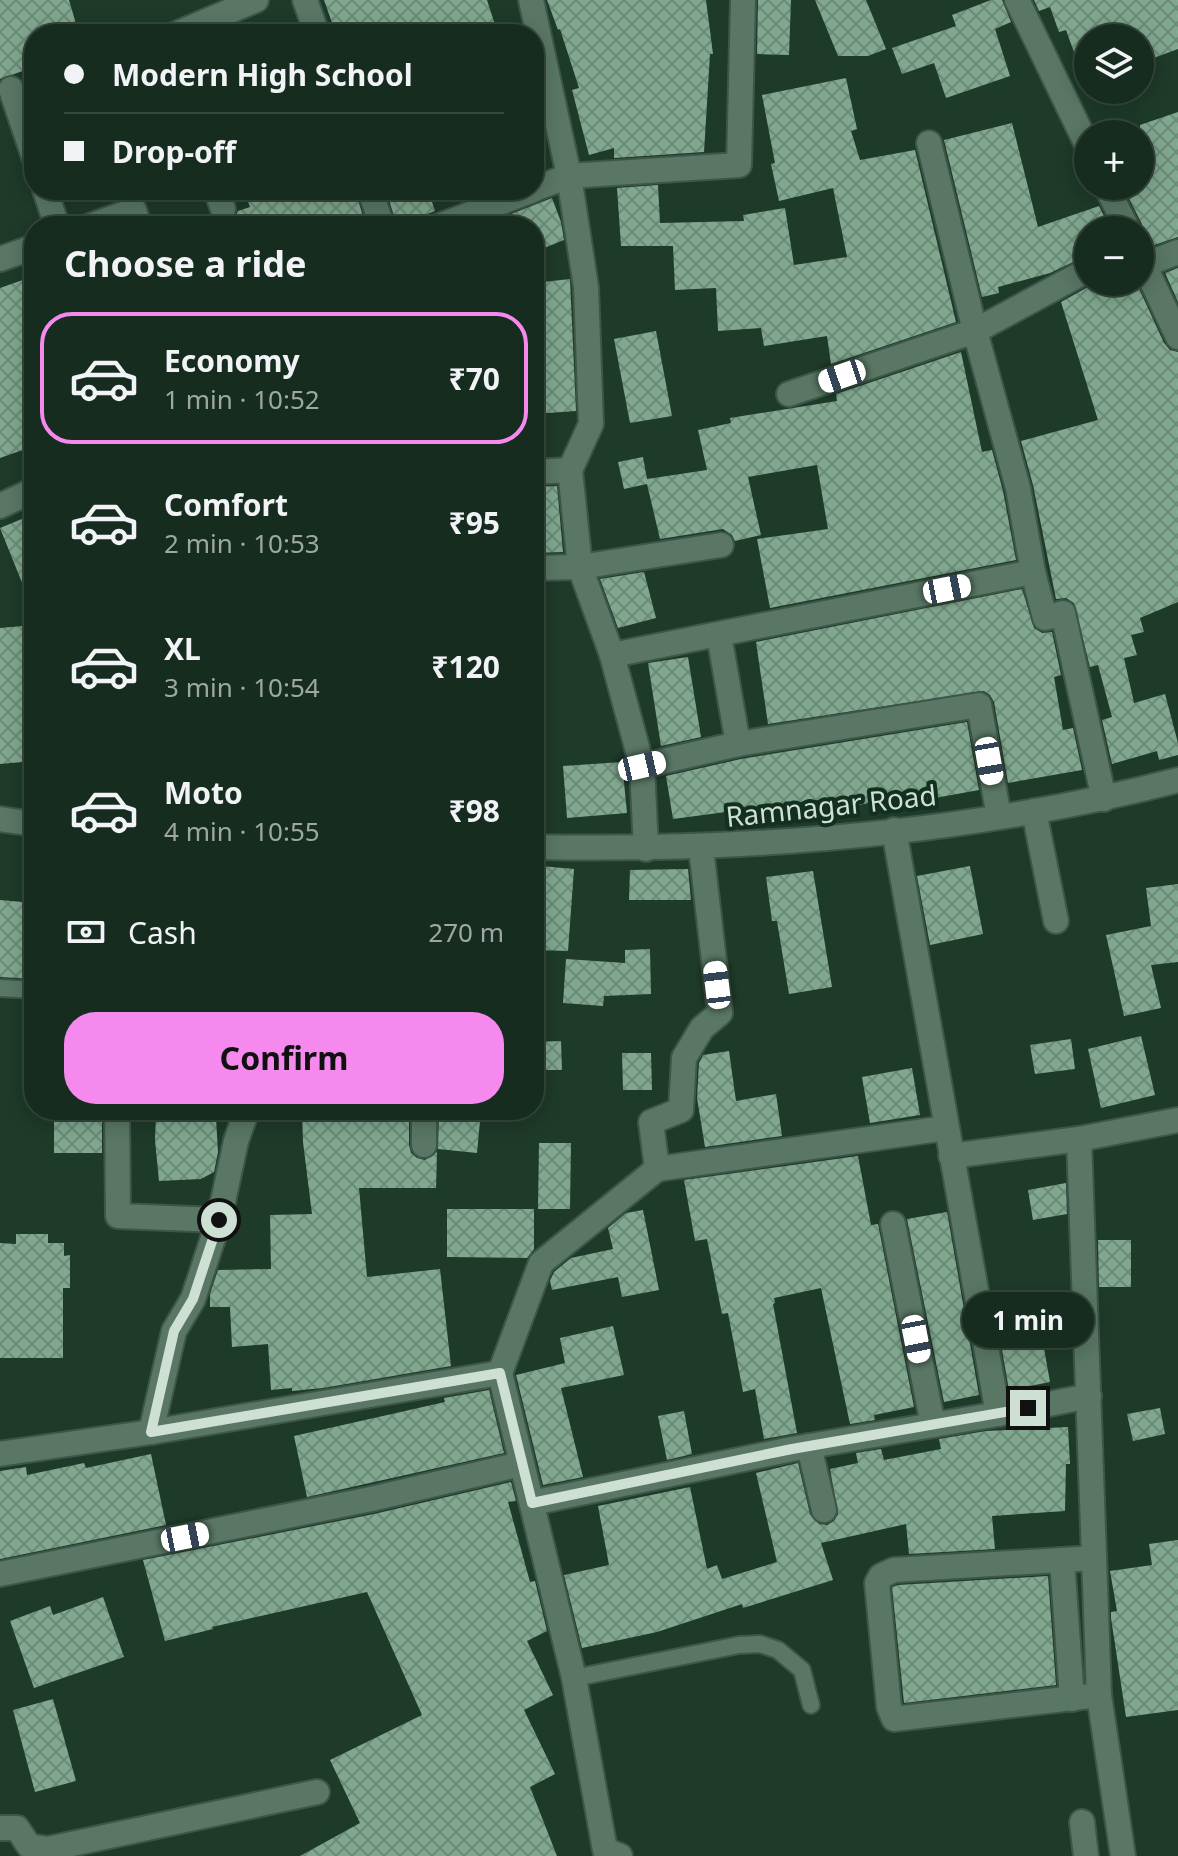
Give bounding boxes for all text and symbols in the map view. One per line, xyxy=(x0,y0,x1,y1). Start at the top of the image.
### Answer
map controls xyxy=(1074,24,1154,296)
button: layers xyxy=(1074,24,1154,104)
text: Modern High School xyxy=(112,54,413,95)
button: + xyxy=(1074,120,1154,200)
text: Drop-off xyxy=(112,131,236,172)
button: − xyxy=(1074,216,1154,296)
text: Choose a ride xyxy=(64,239,306,288)
text: Economy xyxy=(164,340,300,381)
icon: car xyxy=(68,342,140,414)
car xyxy=(815,357,869,395)
text: ₹70 xyxy=(449,358,500,399)
text: 1 min · 10:52 xyxy=(164,381,320,417)
text: Comfort xyxy=(164,484,288,525)
icon: car xyxy=(68,486,140,558)
text: ₹95 xyxy=(449,502,500,543)
text: 2 min · 10:53 xyxy=(164,525,320,561)
car xyxy=(921,573,973,605)
text: XL xyxy=(164,628,201,669)
icon: car xyxy=(68,630,140,702)
text: ₹120 xyxy=(431,646,500,687)
text: 3 min · 10:54 xyxy=(164,669,320,705)
car xyxy=(973,735,1005,787)
car xyxy=(616,749,668,783)
text: Moto xyxy=(164,772,243,813)
icon: car xyxy=(68,774,140,846)
street label: Ramnagar Road xyxy=(724,775,938,835)
text: ₹98 xyxy=(449,790,500,831)
text: 4 min · 10:55 xyxy=(164,813,320,849)
icon: cash xyxy=(64,910,108,954)
text: Cash xyxy=(128,912,197,953)
text: 270 m xyxy=(428,914,504,950)
car xyxy=(702,960,732,1010)
button: Confirm xyxy=(64,1012,504,1104)
route start xyxy=(201,1202,237,1238)
callout: 1 min xyxy=(962,1292,1094,1348)
text: 1 min xyxy=(992,1302,1064,1338)
car xyxy=(900,1313,932,1365)
route end xyxy=(1010,1390,1046,1426)
car xyxy=(159,1521,211,1553)

